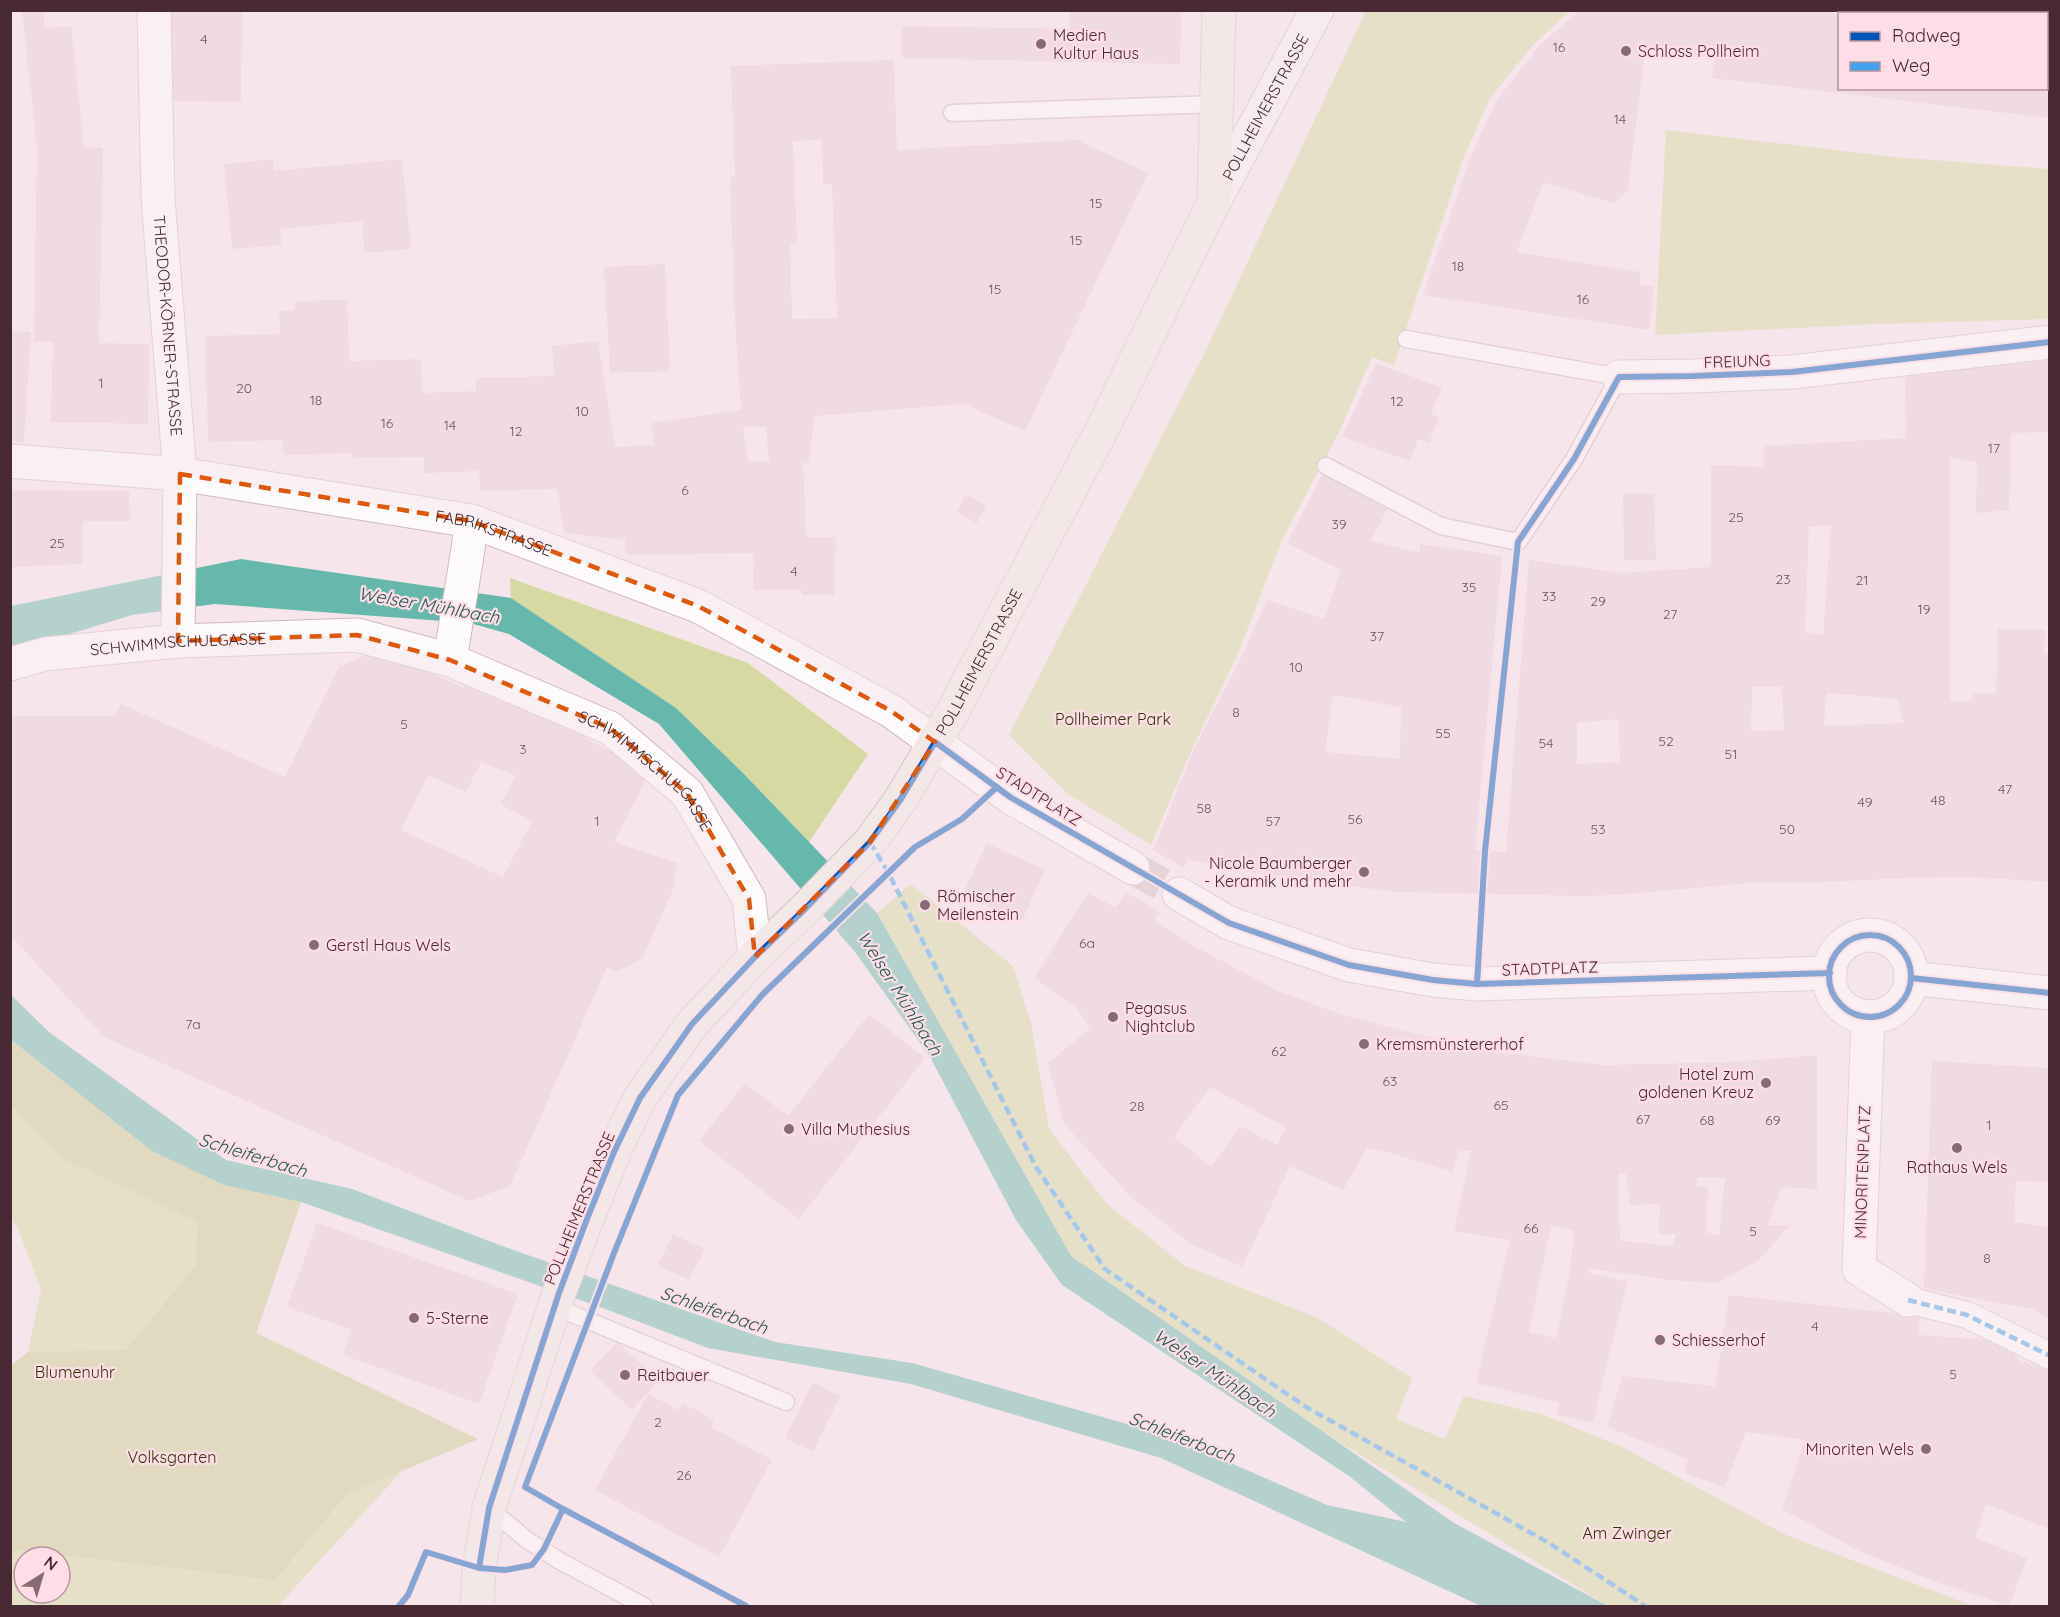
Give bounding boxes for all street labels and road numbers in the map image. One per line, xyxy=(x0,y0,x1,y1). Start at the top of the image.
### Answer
street label: POLLHEIMERSTRASSE xyxy=(1218,30,1312,184)
street label: THEODOR-KÖRNER-STRASSE xyxy=(149,214,187,437)
street label: FREIUNG xyxy=(1703,350,1771,372)
street label: FABRIKSTRASSE xyxy=(434,505,555,560)
street label: POLLHEIMERSTRASSE xyxy=(931,585,1026,739)
street label: SCHWIMMSCHULGASSE xyxy=(89,628,266,660)
street label: SCHWIMMSCHULGASSE xyxy=(575,706,717,834)
street label: STADTPLATZ xyxy=(993,762,1085,830)
street label: STADTPLATZ xyxy=(1501,956,1599,980)
street label: MINORITENPLATZ xyxy=(1850,1105,1874,1239)
street label: POLLHEIMERSTRASSE xyxy=(539,1129,619,1287)

